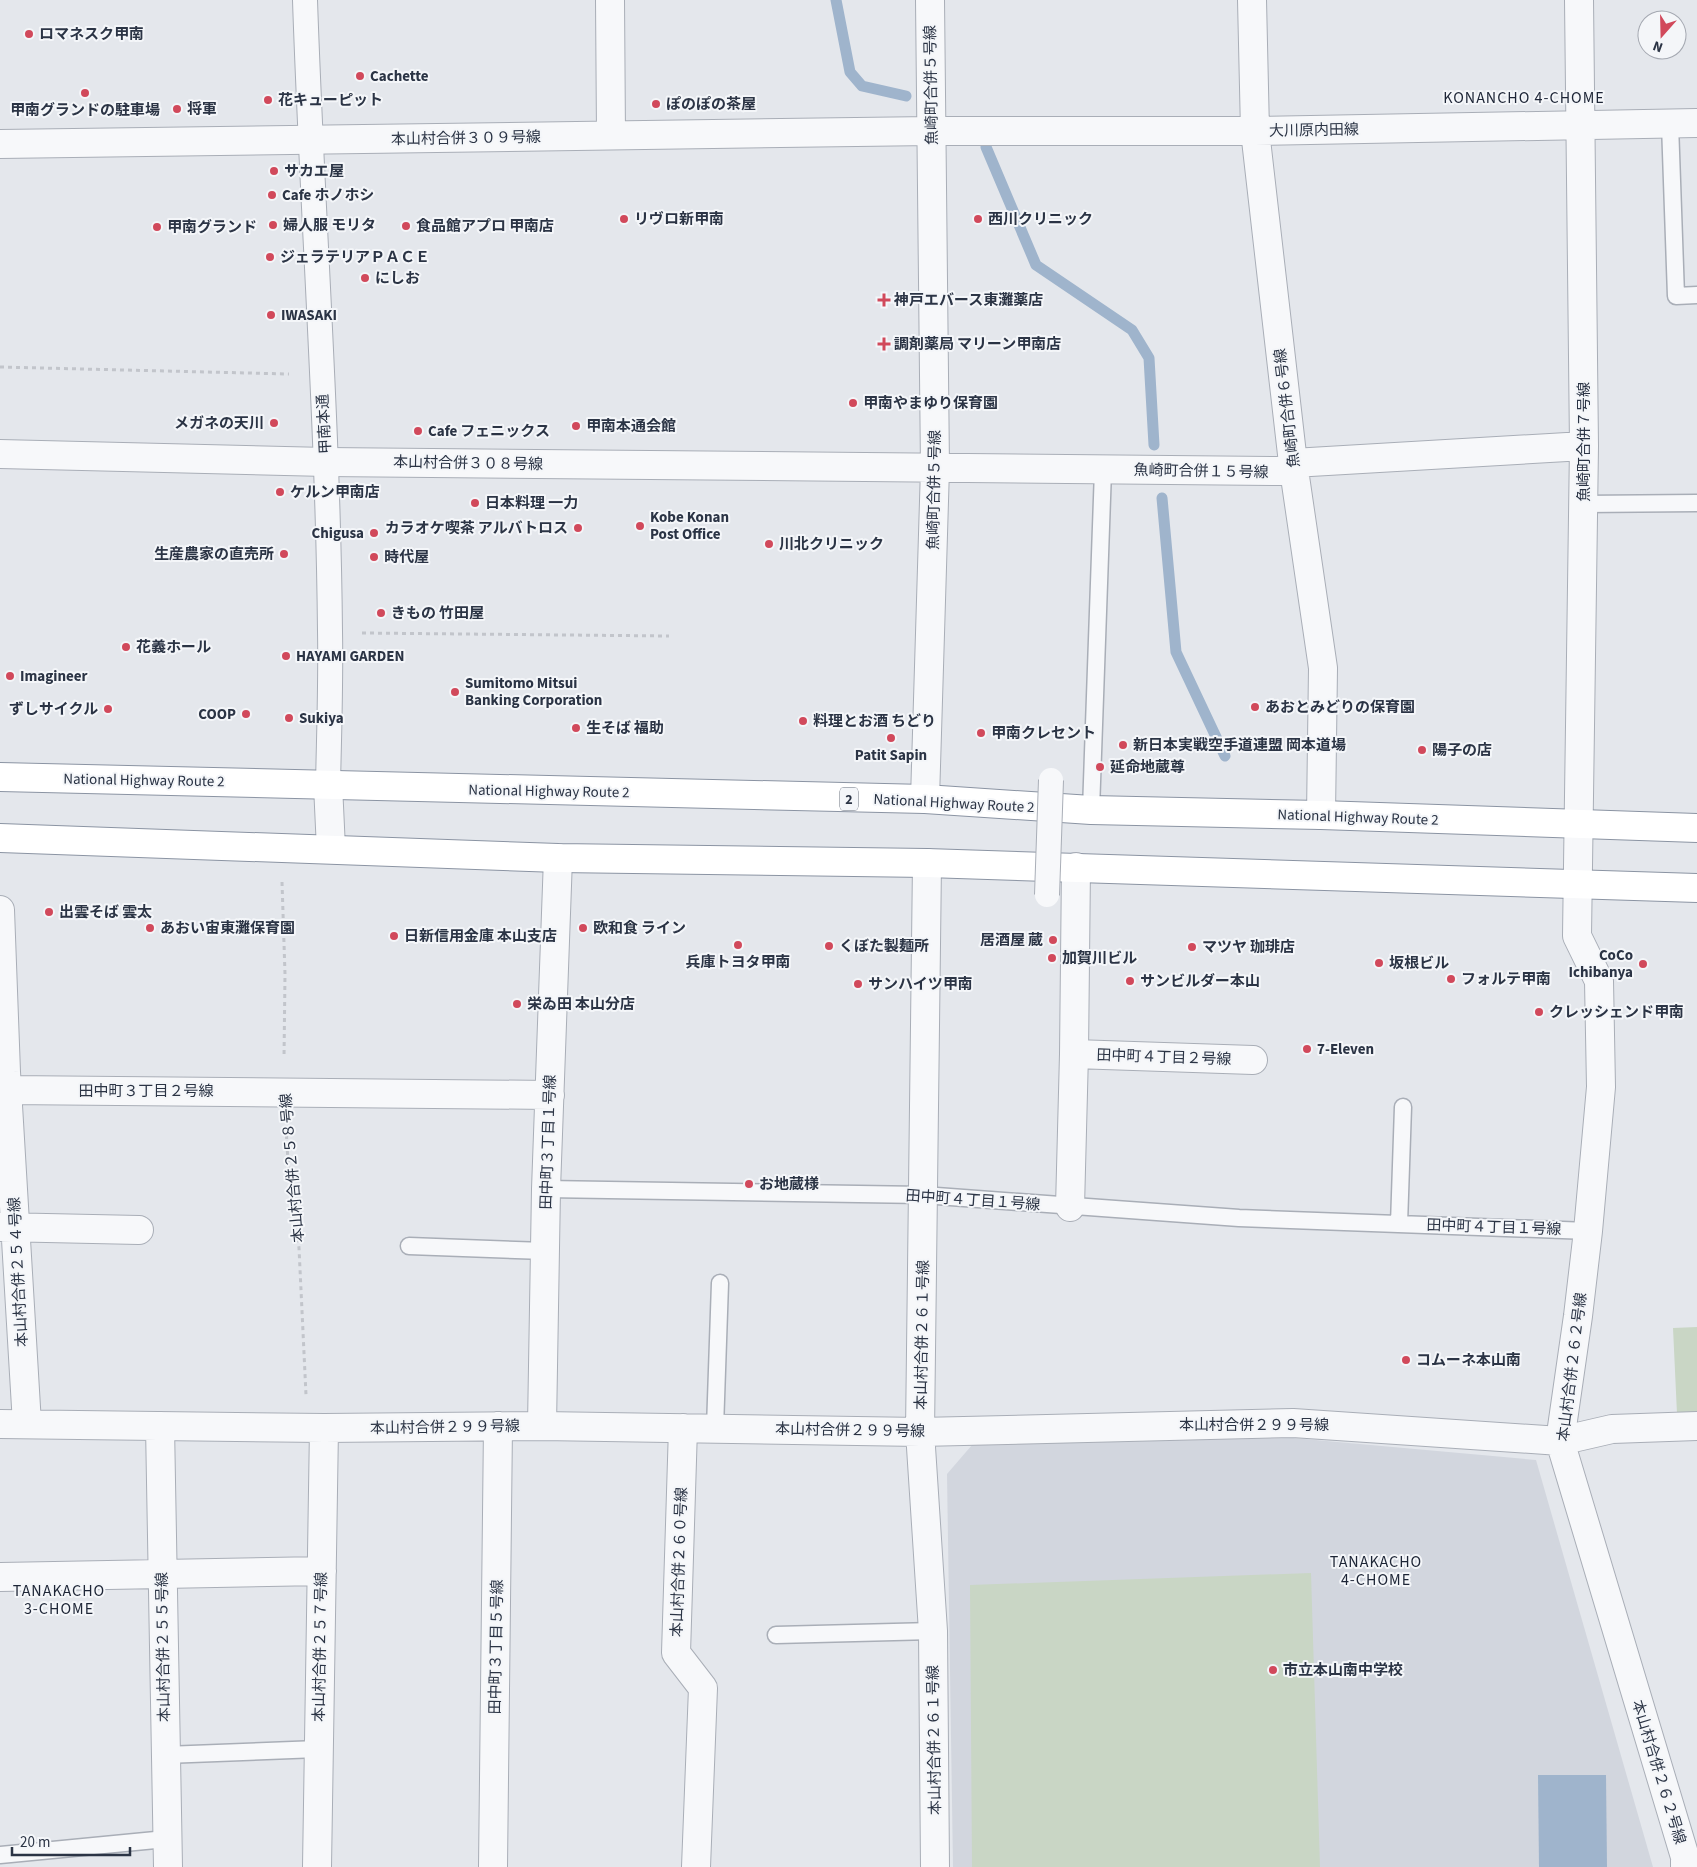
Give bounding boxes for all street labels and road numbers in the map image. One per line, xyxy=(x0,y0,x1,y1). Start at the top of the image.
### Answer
street label: 魚崎町合併５号線 xyxy=(920,25,943,145)
street label: 大川原内田線 xyxy=(1269,119,1359,142)
street label: 本山村合併３０９号線 xyxy=(391,127,541,150)
street label: 魚崎町合併６号線 xyxy=(1270,347,1305,469)
street label: 魚崎町合併７号線 xyxy=(1574,382,1595,502)
street label: 甲南本通 xyxy=(312,393,337,454)
street label: 魚崎町合併５号線 xyxy=(923,430,946,550)
street label: 本山村合併３０８号線 xyxy=(393,452,543,475)
street label: 魚崎町合併１５号線 xyxy=(1133,460,1269,483)
street label: National Highway Route 2 xyxy=(63,769,225,792)
street label: National Highway Route 2 xyxy=(468,780,630,803)
road number: 2 xyxy=(840,788,858,811)
street label: National Highway Route 2 xyxy=(873,789,1035,818)
street label: National Highway Route 2 xyxy=(1277,804,1439,831)
street label: 田中町４丁目２号線 xyxy=(1096,1045,1232,1070)
street label: 田中町３丁目１号線 xyxy=(536,1074,561,1210)
street label: 田中町３丁目２号線 xyxy=(78,1081,214,1102)
street label: 本山村合併２５８号線 xyxy=(276,1092,309,1244)
street label: 田中町４丁目１号線 xyxy=(905,1185,1041,1216)
street label: 本山村合併２５４号線 xyxy=(4,1197,33,1347)
street label: 田中町４丁目１号線 xyxy=(1426,1215,1562,1240)
street label: 本山村合併２６１号線 xyxy=(911,1260,934,1410)
street label: 本山村合併２６２号線 xyxy=(1553,1291,1592,1443)
street label: 本山村合併２９９号線 xyxy=(1179,1415,1329,1436)
street label: 本山村合併２９９号線 xyxy=(370,1416,520,1439)
street label: 本山村合併２９９号線 xyxy=(775,1419,925,1442)
street label: 本山村合併２６０号線 xyxy=(666,1487,693,1637)
street label: 本山村合併２５５号線 xyxy=(152,1572,175,1722)
street label: 本山村合併２５７号線 xyxy=(309,1572,332,1722)
street label: 田中町３丁目５号線 xyxy=(485,1579,508,1715)
street label: 本山村合併２６１号線 xyxy=(923,1665,946,1815)
street label: 本山村合併２６２号線 xyxy=(1627,1697,1690,1847)

